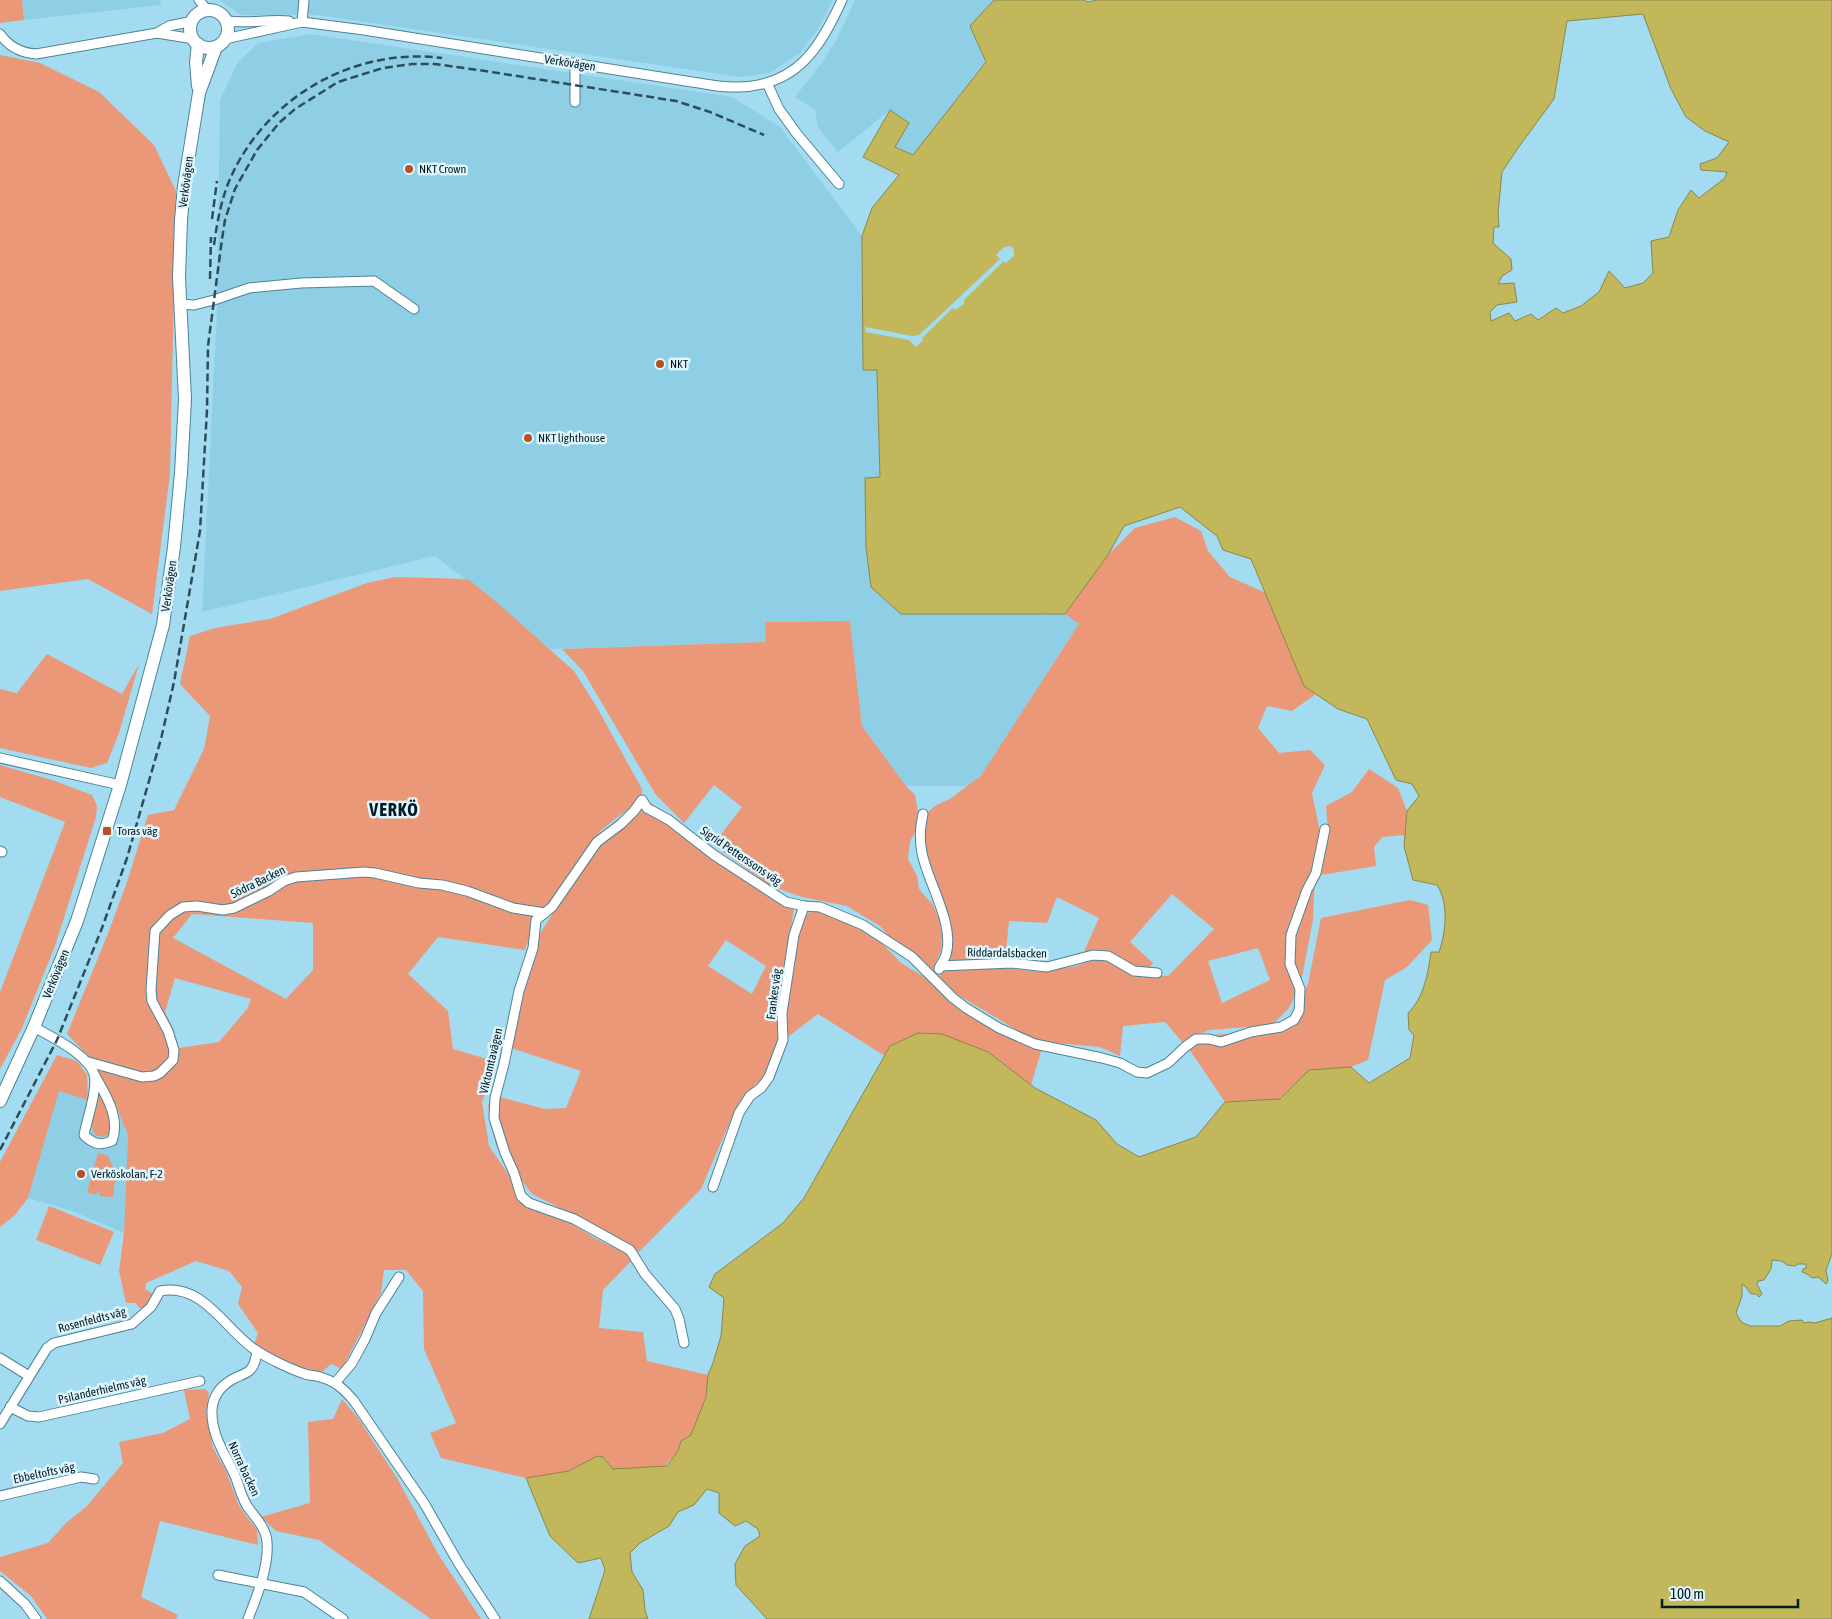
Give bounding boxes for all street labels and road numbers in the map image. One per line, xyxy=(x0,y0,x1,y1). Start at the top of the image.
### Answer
street label: Verkövägen xyxy=(543,52,597,74)
street label: Verkövägen xyxy=(176,156,196,208)
street label: Verkövägen xyxy=(158,559,180,613)
street label: Sigrid Petterssons väg xyxy=(698,824,785,889)
street label: Södra Backen xyxy=(228,863,288,901)
street label: Riddardalsbacken xyxy=(967,945,1047,961)
street label: Verkövägen xyxy=(40,947,72,1001)
street label: Frankes väg xyxy=(764,967,784,1020)
street label: Viktomtavägen xyxy=(477,1027,505,1095)
street label: Rosenfeldts väg xyxy=(57,1304,128,1336)
street label: Psilanderhielms väg xyxy=(57,1373,148,1407)
street label: Norra backen xyxy=(225,1439,263,1499)
street label: Ebbeltofts väg xyxy=(12,1460,77,1486)

